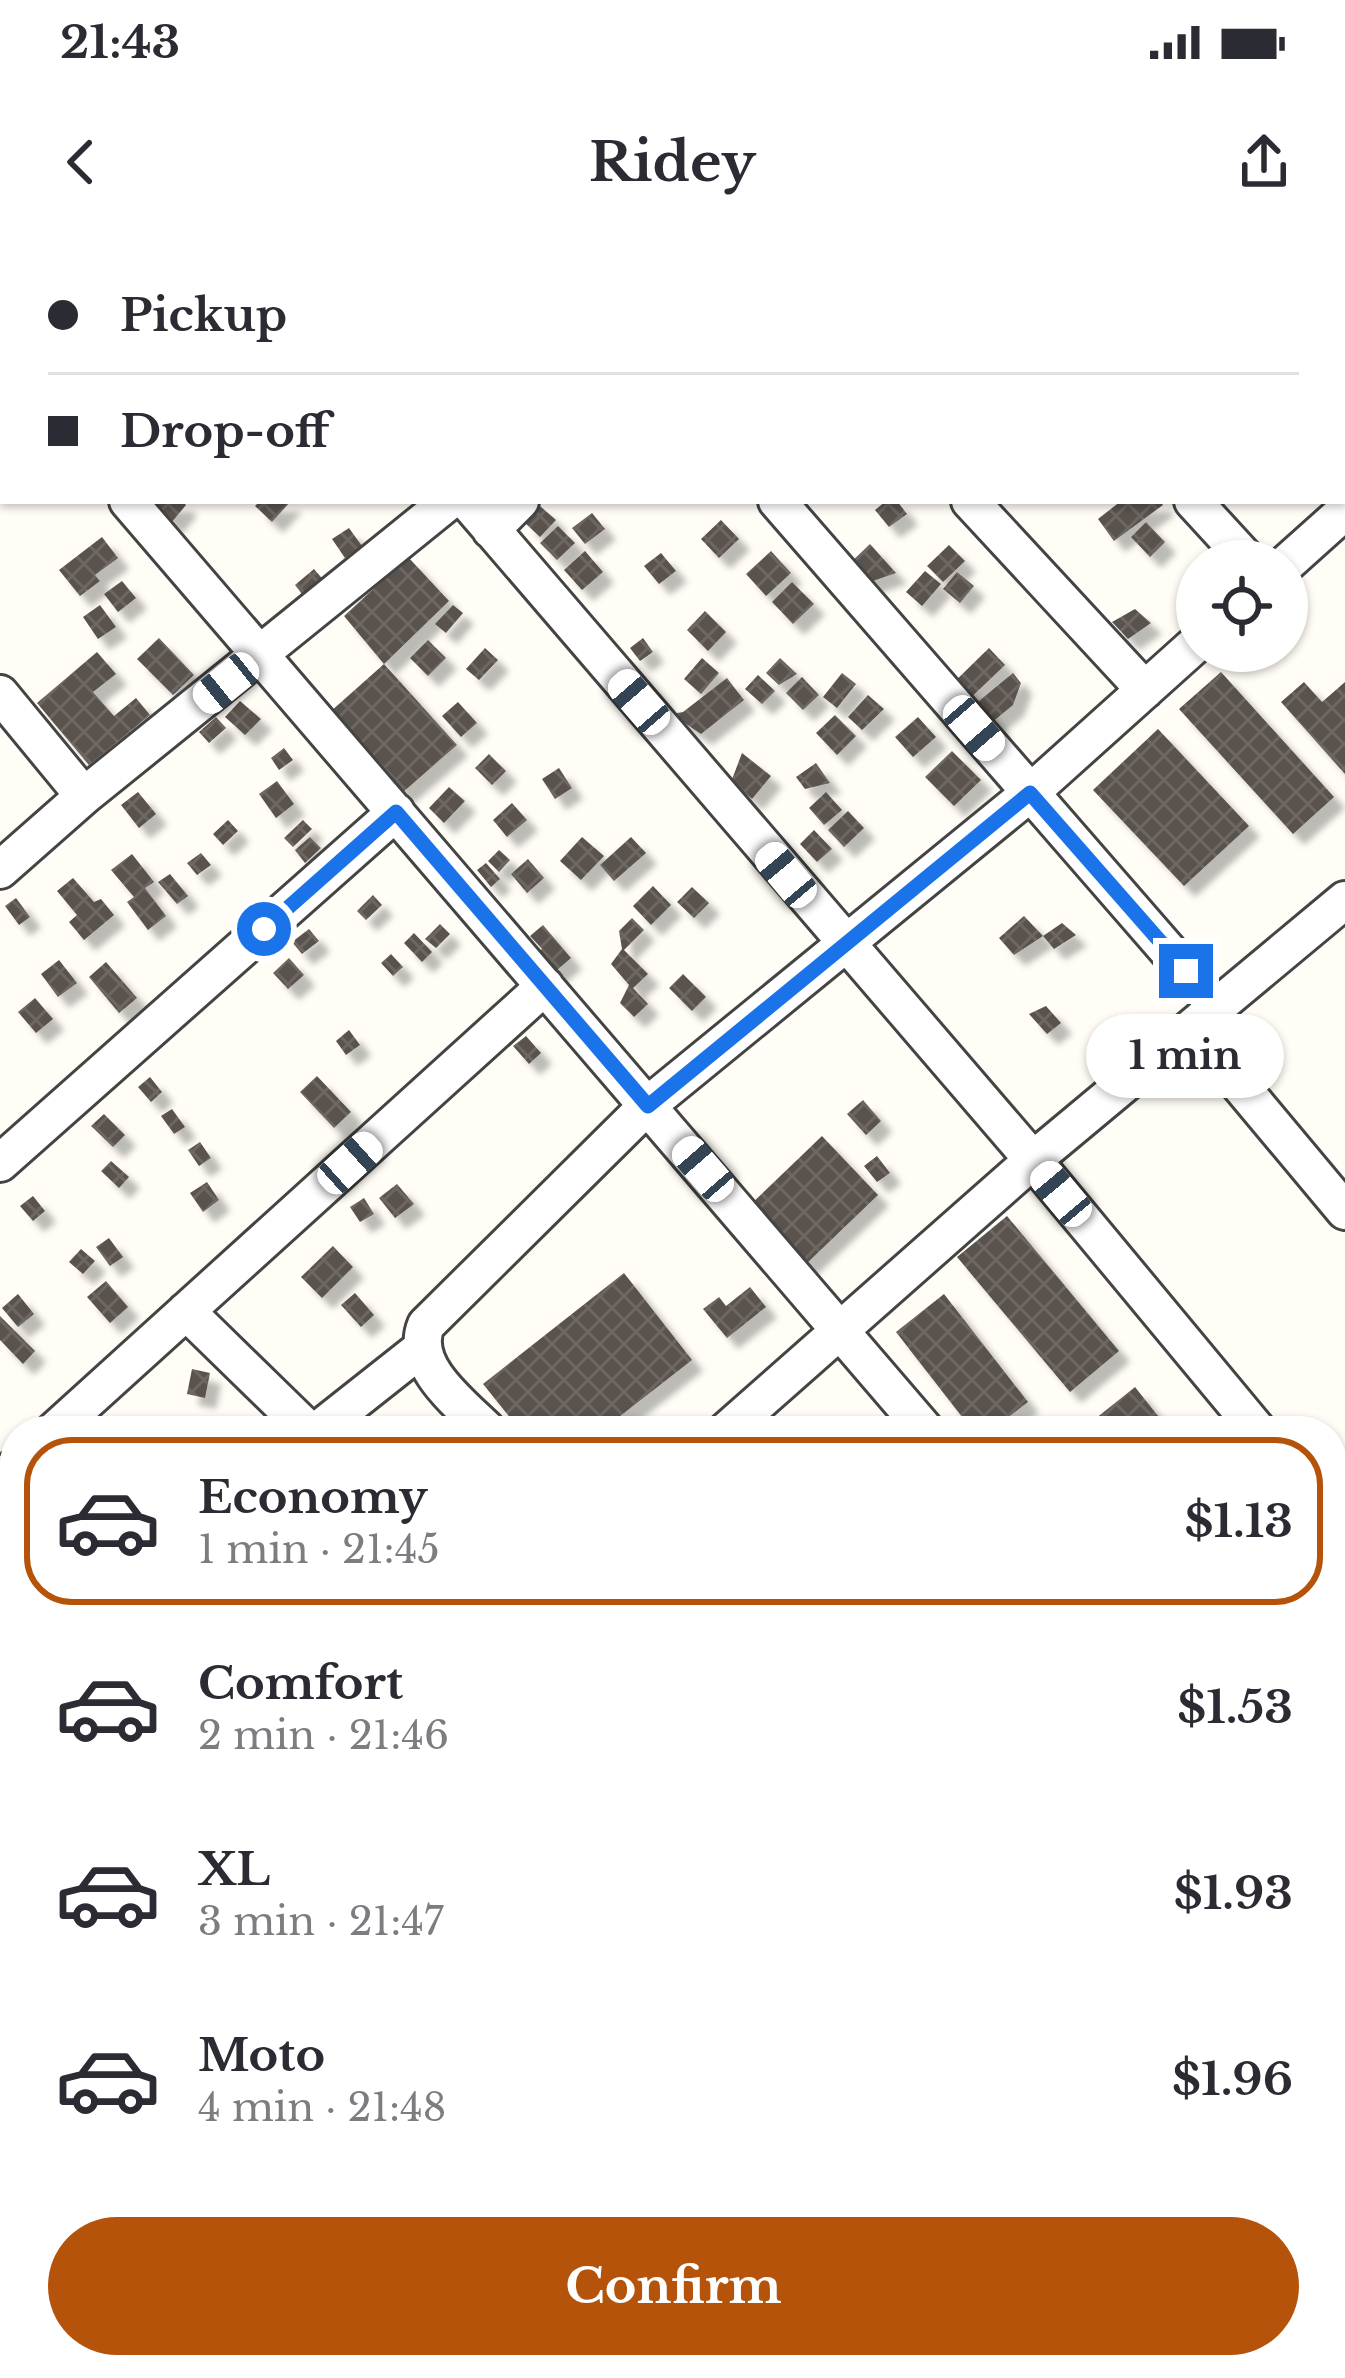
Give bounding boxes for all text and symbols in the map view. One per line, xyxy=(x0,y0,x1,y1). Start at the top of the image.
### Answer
text: 21:43 xyxy=(60,14,180,70)
icon: back xyxy=(48,129,114,195)
text: Ridey xyxy=(589,129,756,196)
icon: share xyxy=(1231,129,1297,195)
text: Pickup xyxy=(120,287,287,343)
text: Drop-off xyxy=(120,403,330,459)
map controls xyxy=(1176,540,1308,672)
button: locate xyxy=(1176,540,1308,672)
car xyxy=(187,646,265,720)
car xyxy=(602,663,676,741)
car xyxy=(937,689,1011,767)
car xyxy=(749,836,823,914)
route start xyxy=(237,902,291,956)
route end xyxy=(1159,944,1213,998)
callout: 1 min xyxy=(1087,1013,1285,1097)
text: 1 min xyxy=(1129,1031,1241,1080)
car xyxy=(311,1126,389,1200)
car xyxy=(666,1130,740,1208)
car xyxy=(1024,1155,1098,1233)
icon: car xyxy=(54,1467,162,1575)
text: Economy xyxy=(198,1469,428,1525)
text: $1.13 xyxy=(1184,1493,1293,1549)
text: 1 min · 21:45 xyxy=(198,1525,440,1574)
icon: car xyxy=(54,1653,162,1761)
text: Comfort xyxy=(198,1655,403,1711)
text: $1.53 xyxy=(1177,1679,1293,1735)
text: 2 min · 21:46 xyxy=(198,1711,449,1760)
icon: car xyxy=(54,1839,162,1947)
text: XL xyxy=(198,1841,270,1897)
text: $1.93 xyxy=(1174,1865,1293,1921)
text: 3 min · 21:47 xyxy=(198,1897,444,1946)
icon: car xyxy=(54,2025,162,2133)
text: Moto xyxy=(198,2027,325,2083)
text: $1.96 xyxy=(1172,2051,1293,2107)
text: 4 min · 21:48 xyxy=(198,2083,447,2132)
button: Confirm xyxy=(48,2217,1299,2355)

